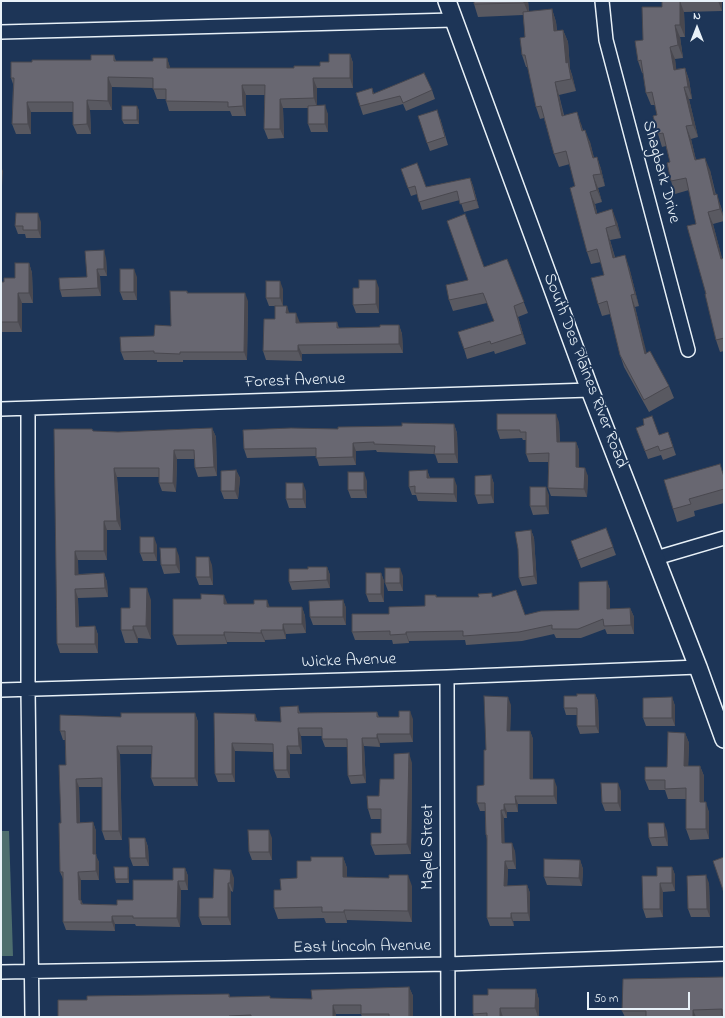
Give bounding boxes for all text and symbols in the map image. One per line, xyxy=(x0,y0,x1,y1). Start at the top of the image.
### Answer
north arrow xyxy=(677,8,717,48)
text: N xyxy=(693,8,701,24)
street label: Shagbark Drive xyxy=(636,118,684,226)
street label: South Des Plaines River Road xyxy=(537,271,631,471)
street label: Forest Avenue xyxy=(244,370,346,394)
street label: Wicke Avenue xyxy=(301,650,397,674)
street label: Maple Street xyxy=(419,804,439,890)
street label: East Lincoln Avenue xyxy=(293,937,431,959)
scale bar xyxy=(589,984,692,1010)
text: 50 m xyxy=(594,990,618,1008)

